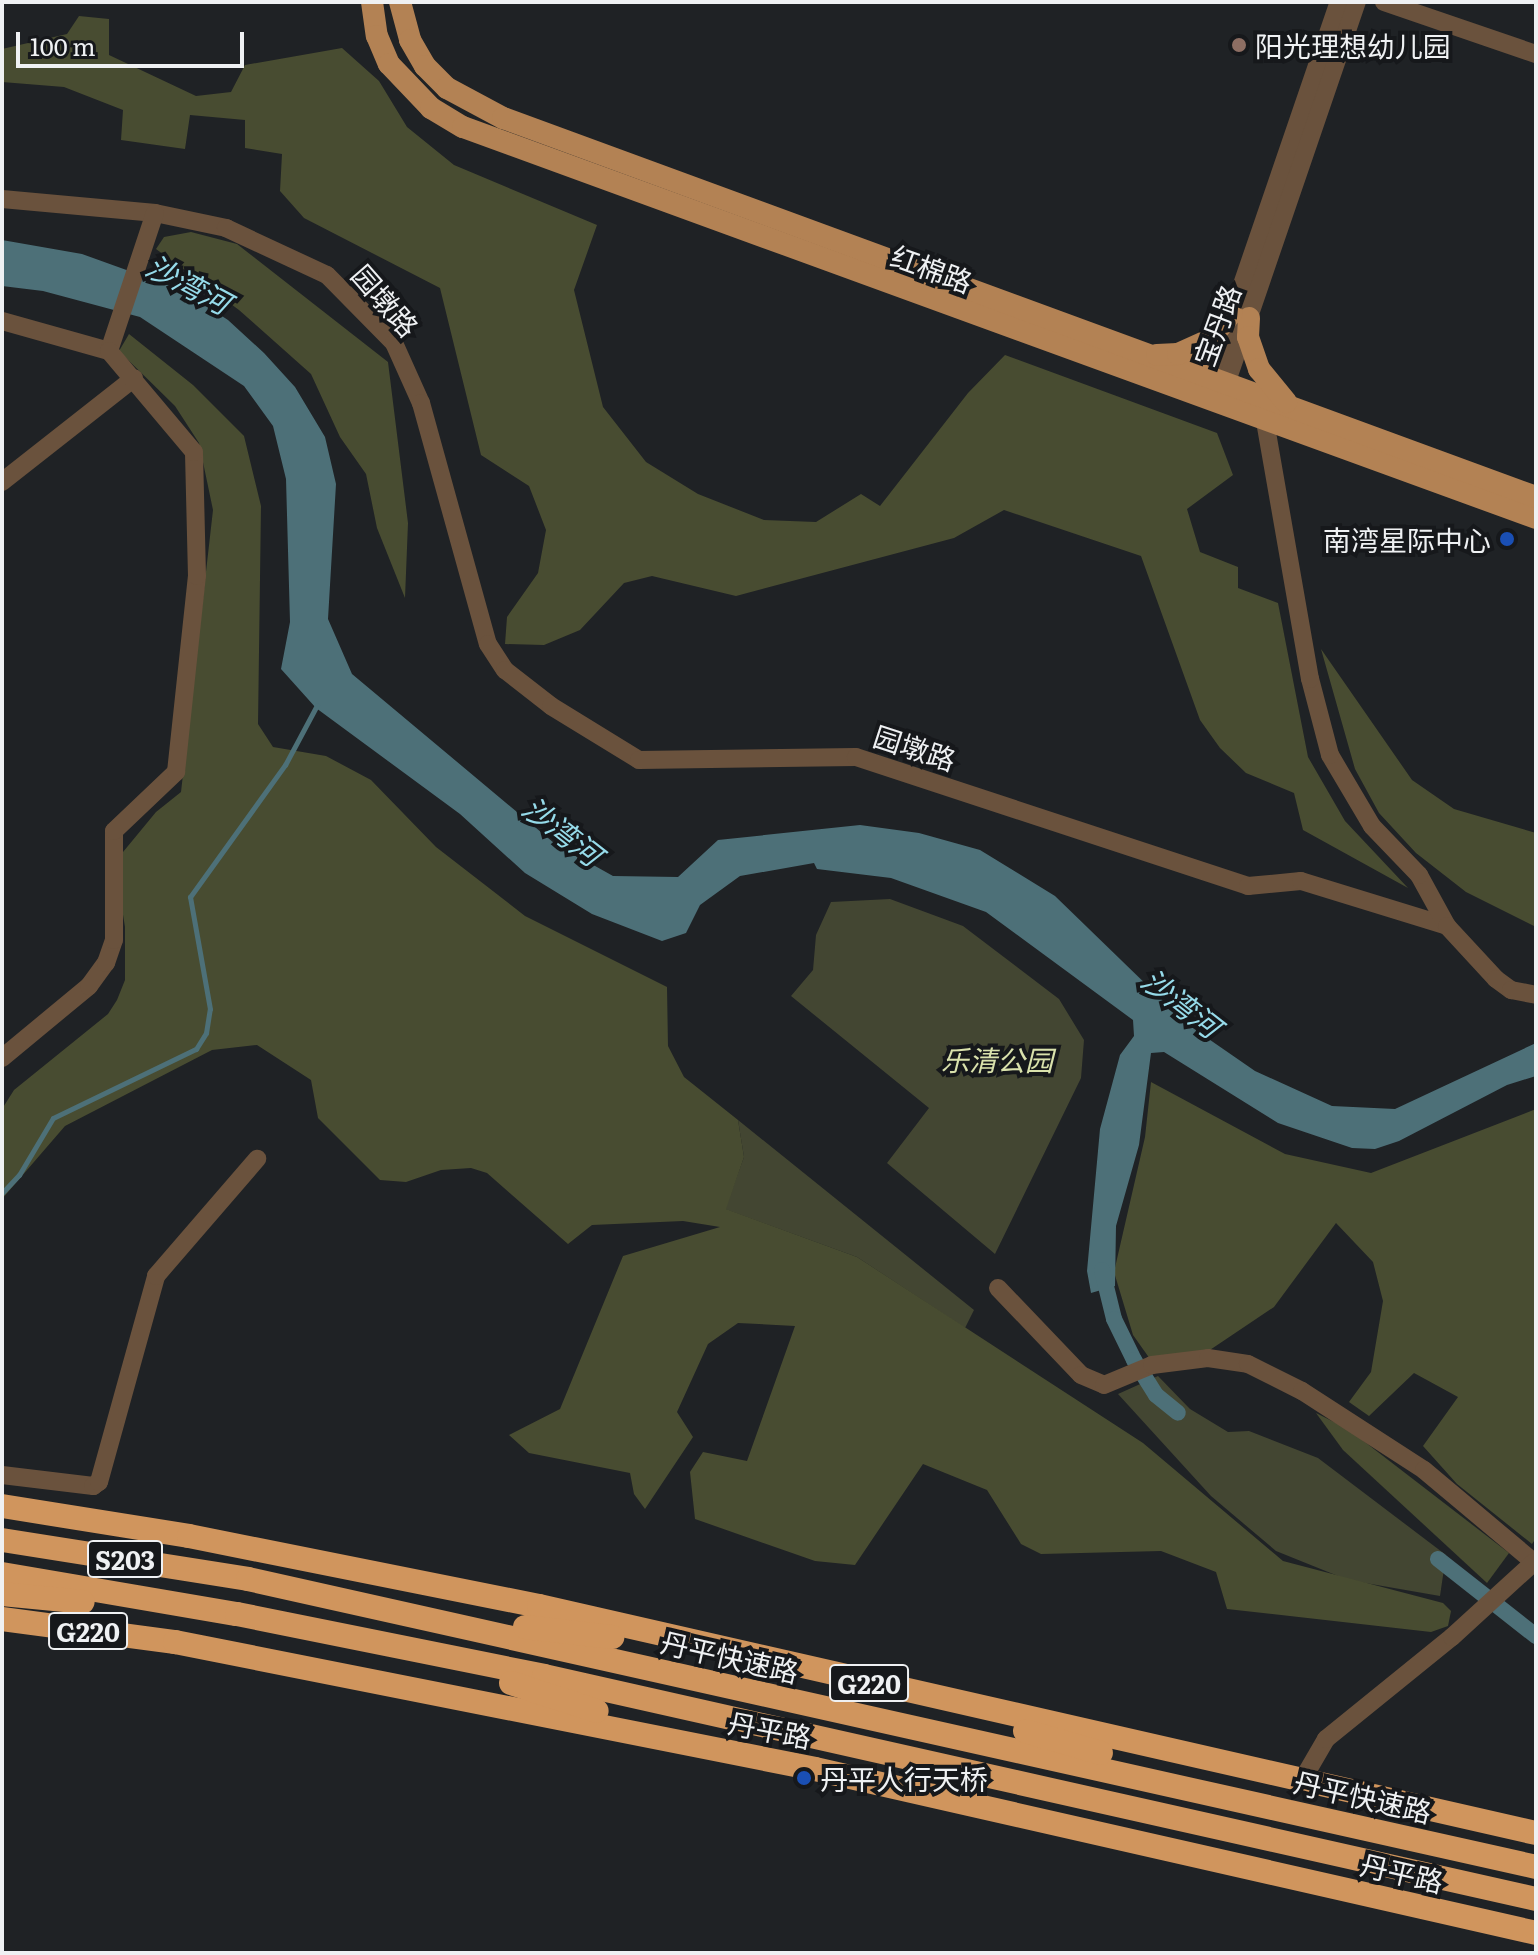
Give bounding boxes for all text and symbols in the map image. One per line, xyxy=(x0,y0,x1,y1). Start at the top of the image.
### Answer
scale bar xyxy=(20,16,248,66)
text: 100 m xyxy=(30,28,96,63)
place label: 阳光理想幼儿园 xyxy=(1255,28,1451,62)
marker: 阳光理想幼儿园 xyxy=(1230,36,1248,54)
street label: 红棉路 xyxy=(887,238,977,298)
water label: 沙湾河 xyxy=(141,246,237,320)
street label: 园墩路 xyxy=(346,257,426,343)
street label: 宝丹路 xyxy=(1186,280,1246,370)
place label: 南湾星际中心 xyxy=(1323,522,1491,556)
marker: 南湾星际中心 xyxy=(1498,530,1516,548)
street label: 园墩路 xyxy=(870,718,960,776)
water label: 沙湾河 xyxy=(516,788,610,872)
water label: 沙湾河 xyxy=(1135,960,1229,1044)
park label: 乐清公园 xyxy=(941,1042,1053,1076)
road number: S203 xyxy=(87,1537,163,1581)
road number: G220 xyxy=(48,1609,128,1653)
street label: 丹平快速路 xyxy=(658,1624,802,1688)
road number: G220 xyxy=(829,1661,909,1705)
street label: 丹平路 xyxy=(726,1704,814,1754)
place label: 丹平人行天桥 xyxy=(820,1761,988,1795)
street label: 丹平快速路 xyxy=(1291,1764,1435,1828)
marker: 丹平人行天桥 xyxy=(795,1769,813,1787)
street label: 丹平路 xyxy=(1357,1846,1447,1898)

